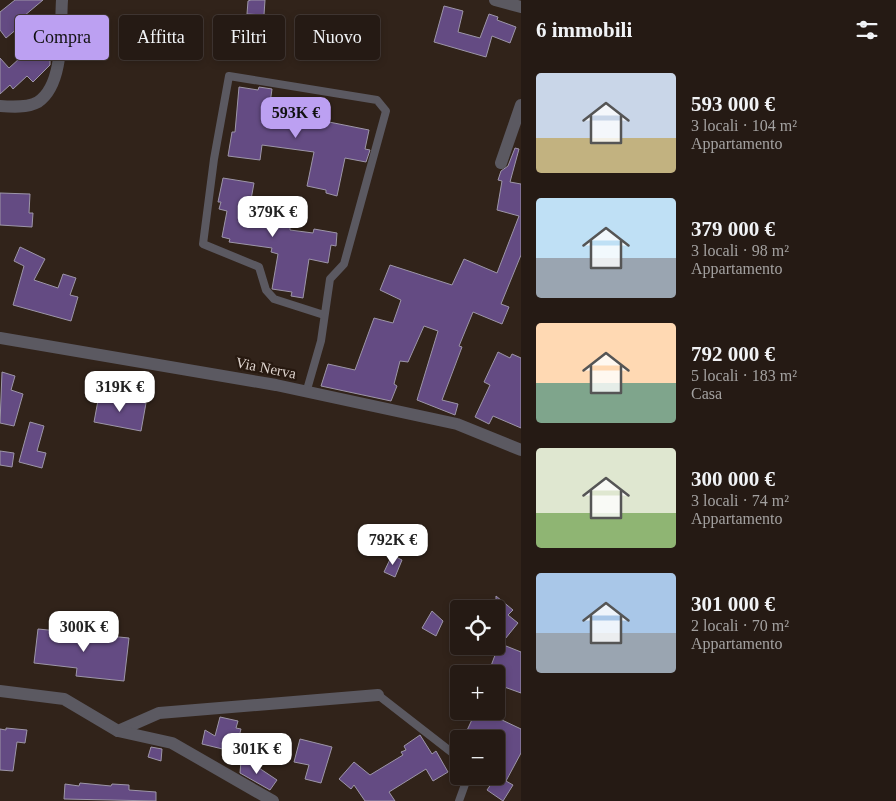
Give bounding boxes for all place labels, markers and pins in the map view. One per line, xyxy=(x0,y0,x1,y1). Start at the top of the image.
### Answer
pin: 593K € xyxy=(255,96,337,139)
pin: 379K € xyxy=(232,196,314,238)
pin: 319K € xyxy=(79,370,161,413)
pin: 792K € xyxy=(352,524,434,566)
pin: 300K € xyxy=(43,610,125,653)
pin: 301K € xyxy=(216,732,298,775)

